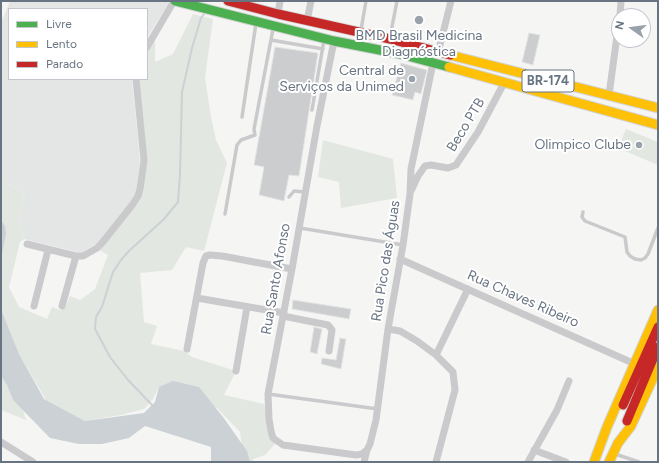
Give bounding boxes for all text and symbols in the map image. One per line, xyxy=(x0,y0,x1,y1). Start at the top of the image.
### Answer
legend xyxy=(8,8,148,80)
north arrow xyxy=(611,8,651,48)
marker: BMD Brasil Medicina Diagnóstica xyxy=(413,14,425,26)
text: Livre xyxy=(46,17,72,31)
text: N xyxy=(613,20,627,31)
place label: BMD Brasil Medicina Diagnóstica xyxy=(356,28,482,60)
text: Lento xyxy=(46,37,77,51)
text: Parado xyxy=(46,57,83,71)
place label: Central de Serviços da Unimed xyxy=(279,63,404,96)
road number: BR-174 xyxy=(522,70,574,92)
marker: Central de Serviços da Unimed xyxy=(407,74,417,84)
street label: Beco PTB xyxy=(443,95,489,155)
place label: Olimpico Clube xyxy=(534,137,631,153)
marker: Olimpico Clube xyxy=(634,140,644,150)
street label: Rua Pico das Águas xyxy=(368,199,404,323)
street label: Rua Santo Afonso xyxy=(258,222,294,336)
street label: Rua Chaves Ribeiro xyxy=(464,267,582,331)

